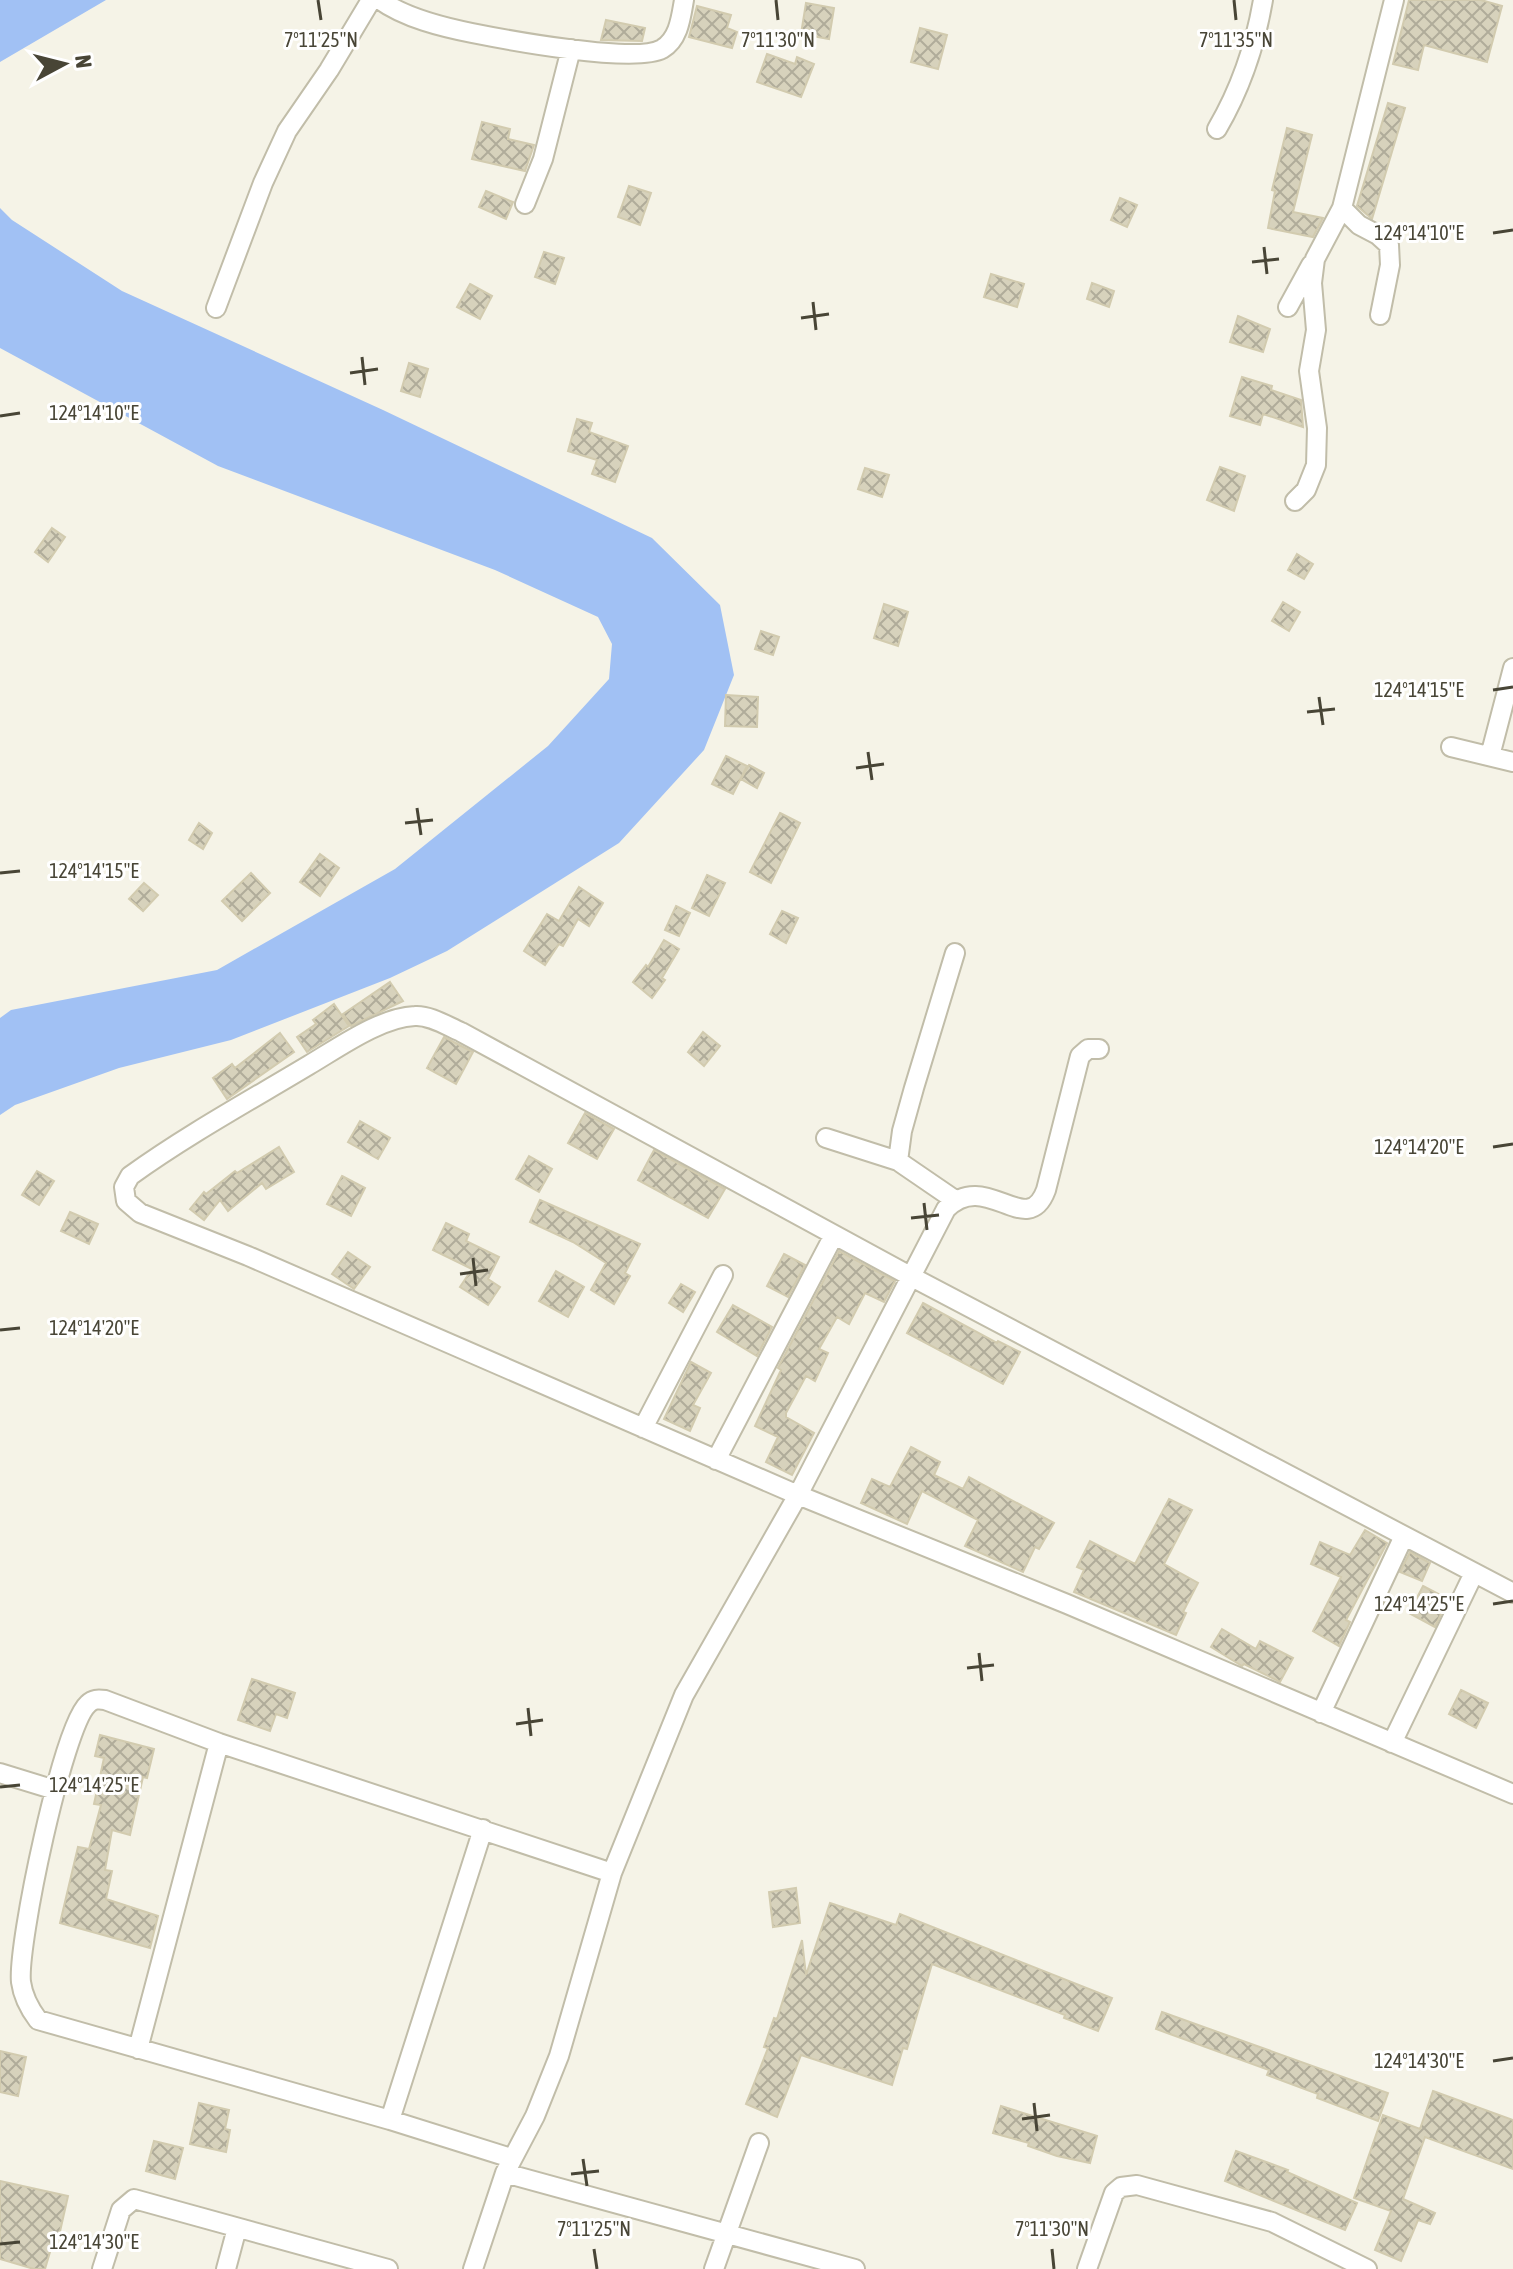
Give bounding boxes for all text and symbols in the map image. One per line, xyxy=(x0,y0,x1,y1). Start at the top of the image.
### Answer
north arrow xyxy=(24,24,104,104)
text: 7°11'25"N xyxy=(284,28,358,51)
text: 7°11'30"N xyxy=(741,28,815,51)
text: 7°11'35"N xyxy=(1199,28,1273,51)
text: N xyxy=(70,54,98,70)
text: 124°14'10"E xyxy=(1374,221,1464,244)
text: 124°14'10"E xyxy=(49,401,139,424)
text: 124°14'15"E xyxy=(1374,678,1464,701)
text: 124°14'15"E xyxy=(49,859,139,882)
text: 124°14'20"E xyxy=(1374,1135,1464,1158)
text: 124°14'20"E xyxy=(49,1316,139,1339)
text: 124°14'25"E xyxy=(1374,1592,1464,1615)
text: 124°14'25"E xyxy=(49,1773,139,1796)
text: 124°14'30"E xyxy=(1374,2049,1464,2072)
text: 7°11'25"N xyxy=(557,2217,631,2240)
text: 7°11'30"N xyxy=(1015,2217,1089,2240)
text: 124°14'30"E xyxy=(49,2230,139,2253)

